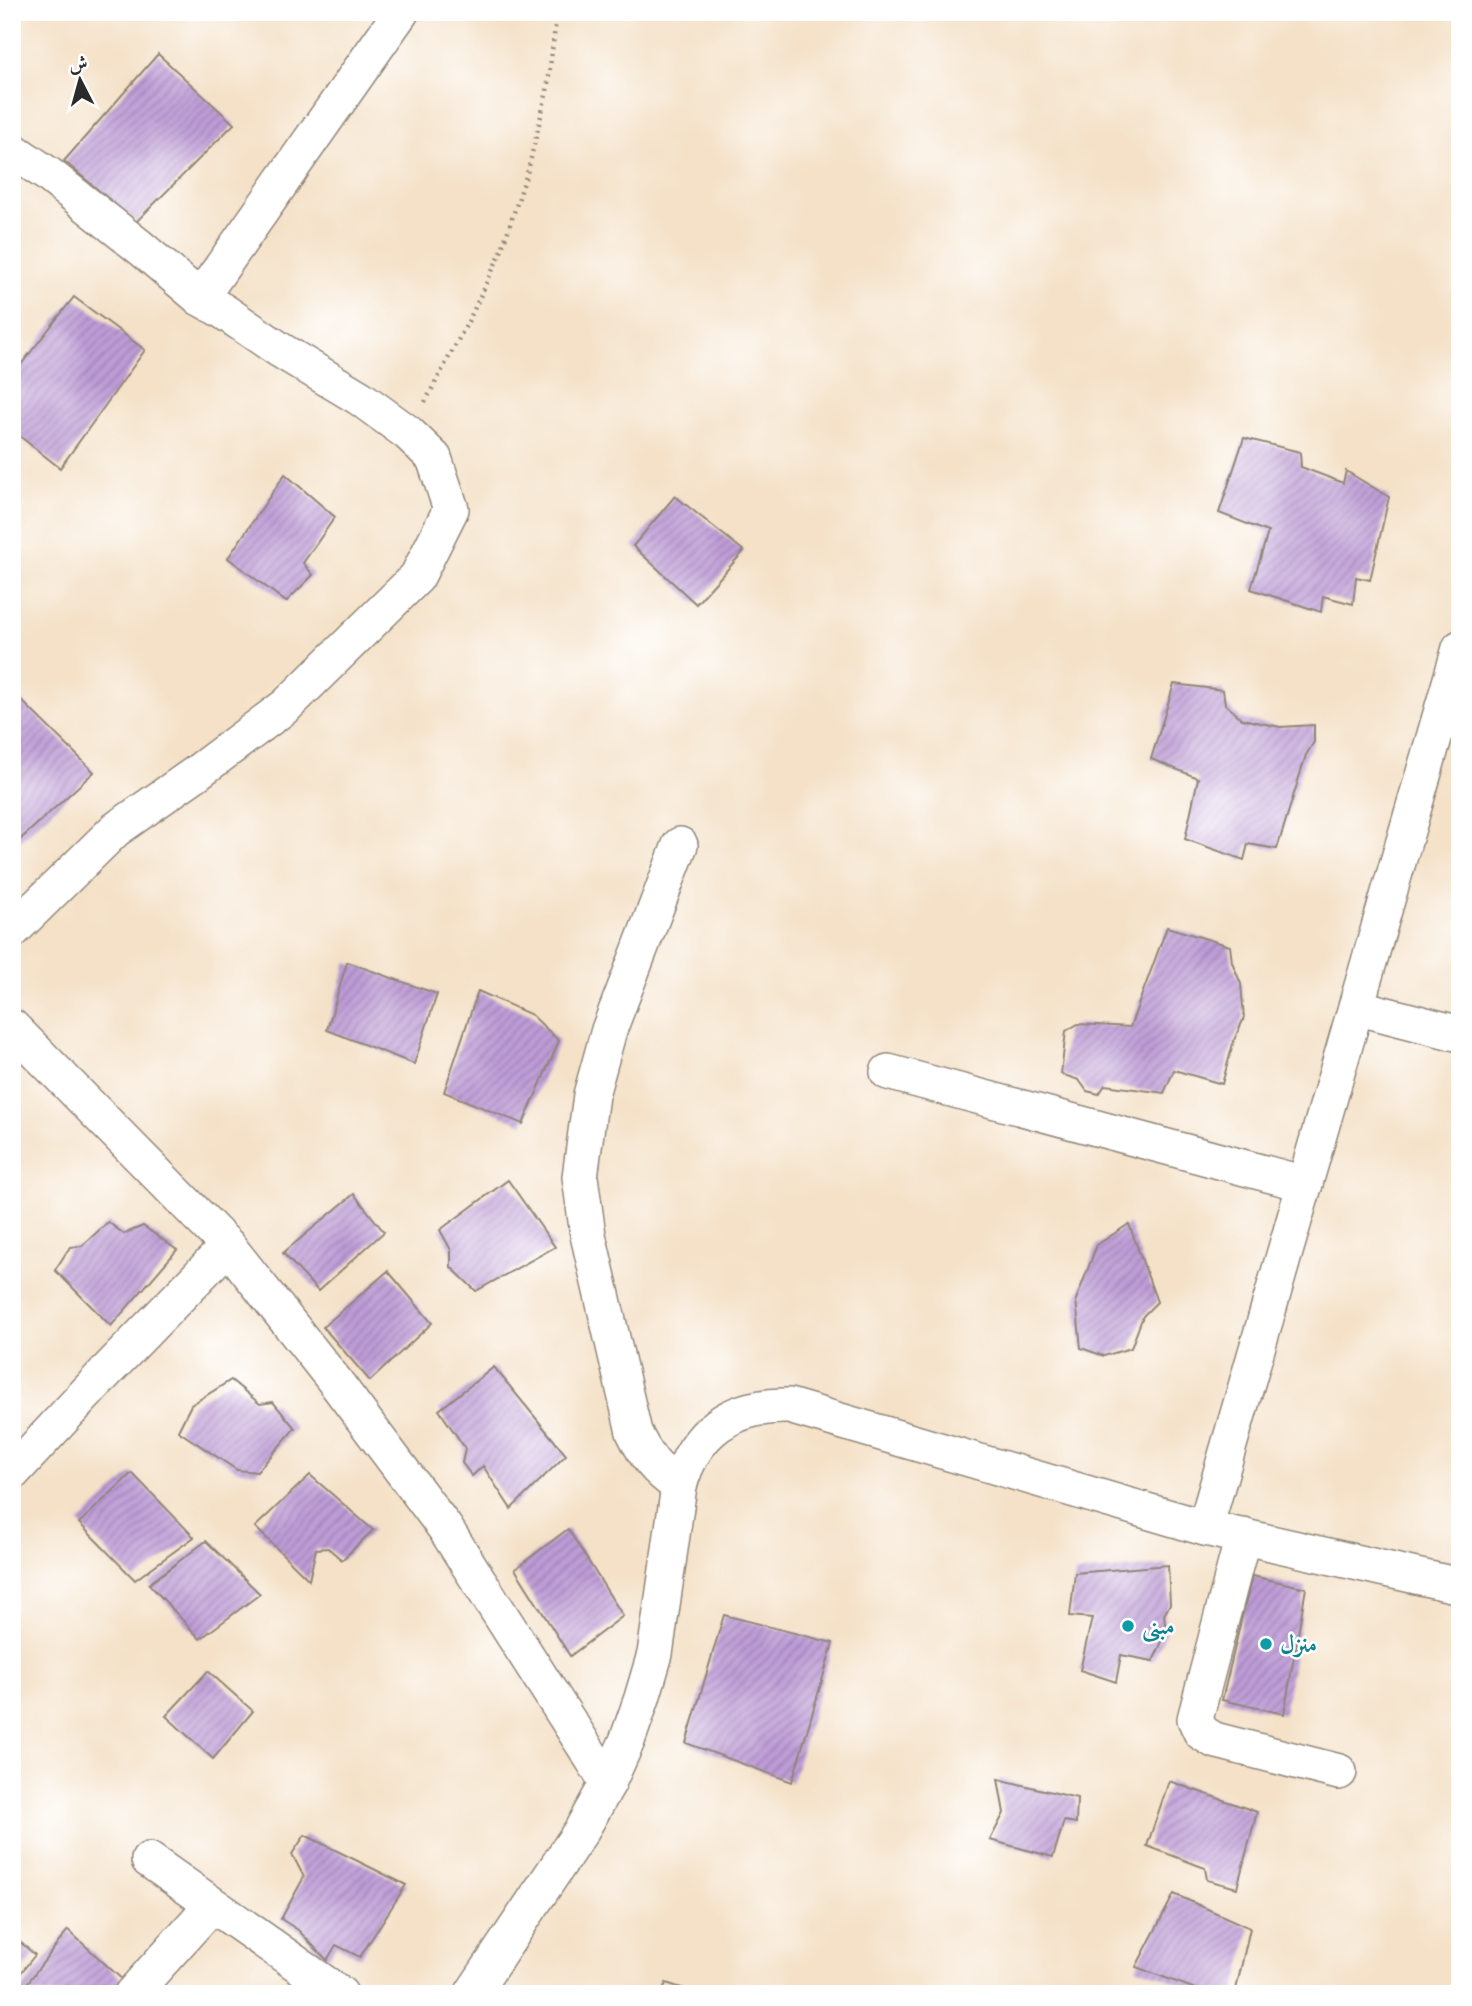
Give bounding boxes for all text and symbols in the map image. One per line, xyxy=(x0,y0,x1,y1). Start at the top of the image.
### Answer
north arrow xyxy=(46,46,116,116)
text: ش xyxy=(68,50,89,78)
place label: مبنى xyxy=(1142,1610,1175,1643)
marker: مبنى xyxy=(1120,1618,1136,1634)
place label: منزل xyxy=(1280,1628,1317,1661)
marker: منزل xyxy=(1258,1636,1274,1652)

